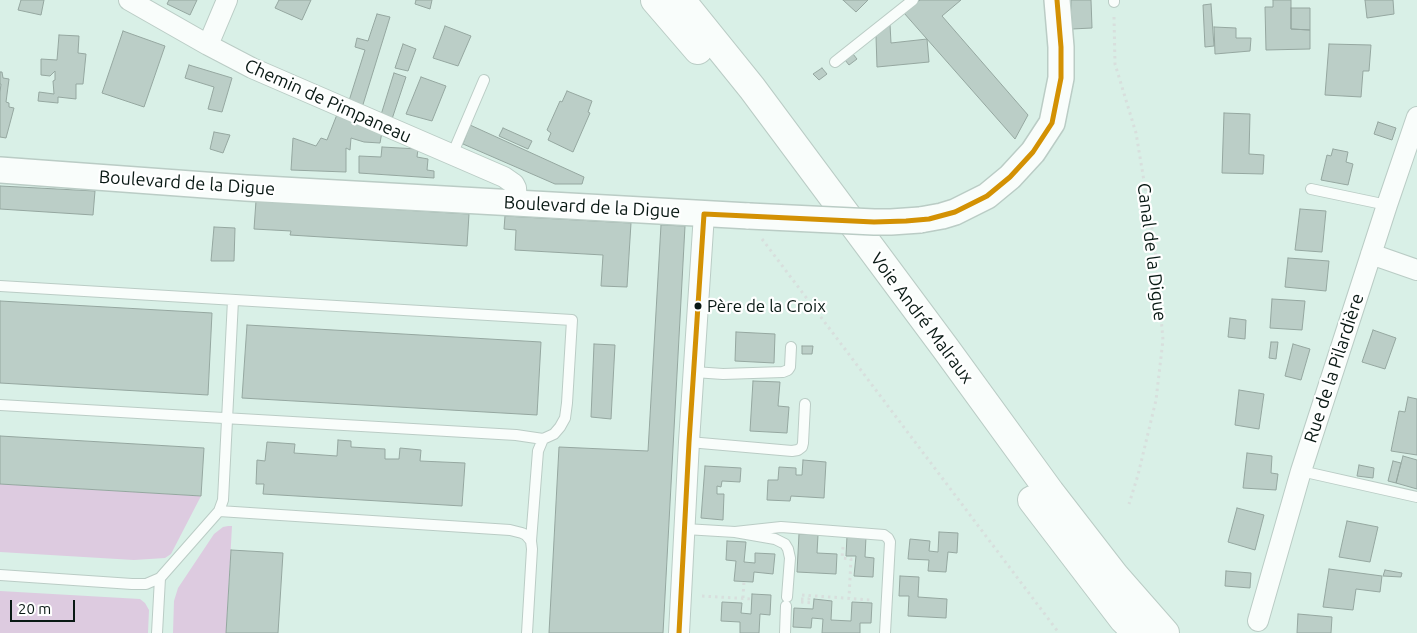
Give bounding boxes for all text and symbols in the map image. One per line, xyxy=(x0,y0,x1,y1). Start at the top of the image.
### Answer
street label: Chemin de Pimpaneau xyxy=(241,54,415,148)
street label: Boulevard de la Digue xyxy=(98,166,276,200)
street label: Canal de la Digue xyxy=(1133,182,1171,322)
street label: Boulevard de la Digue xyxy=(503,192,681,222)
street label: Voie André Malraux xyxy=(866,248,978,388)
street label: Rue de la Pilardière xyxy=(1300,291,1368,445)
place label: Père de la Croix xyxy=(707,296,826,316)
marker: Père de la Croix xyxy=(693,301,703,311)
scale bar xyxy=(12,590,78,622)
text: 20 m xyxy=(18,600,51,617)

